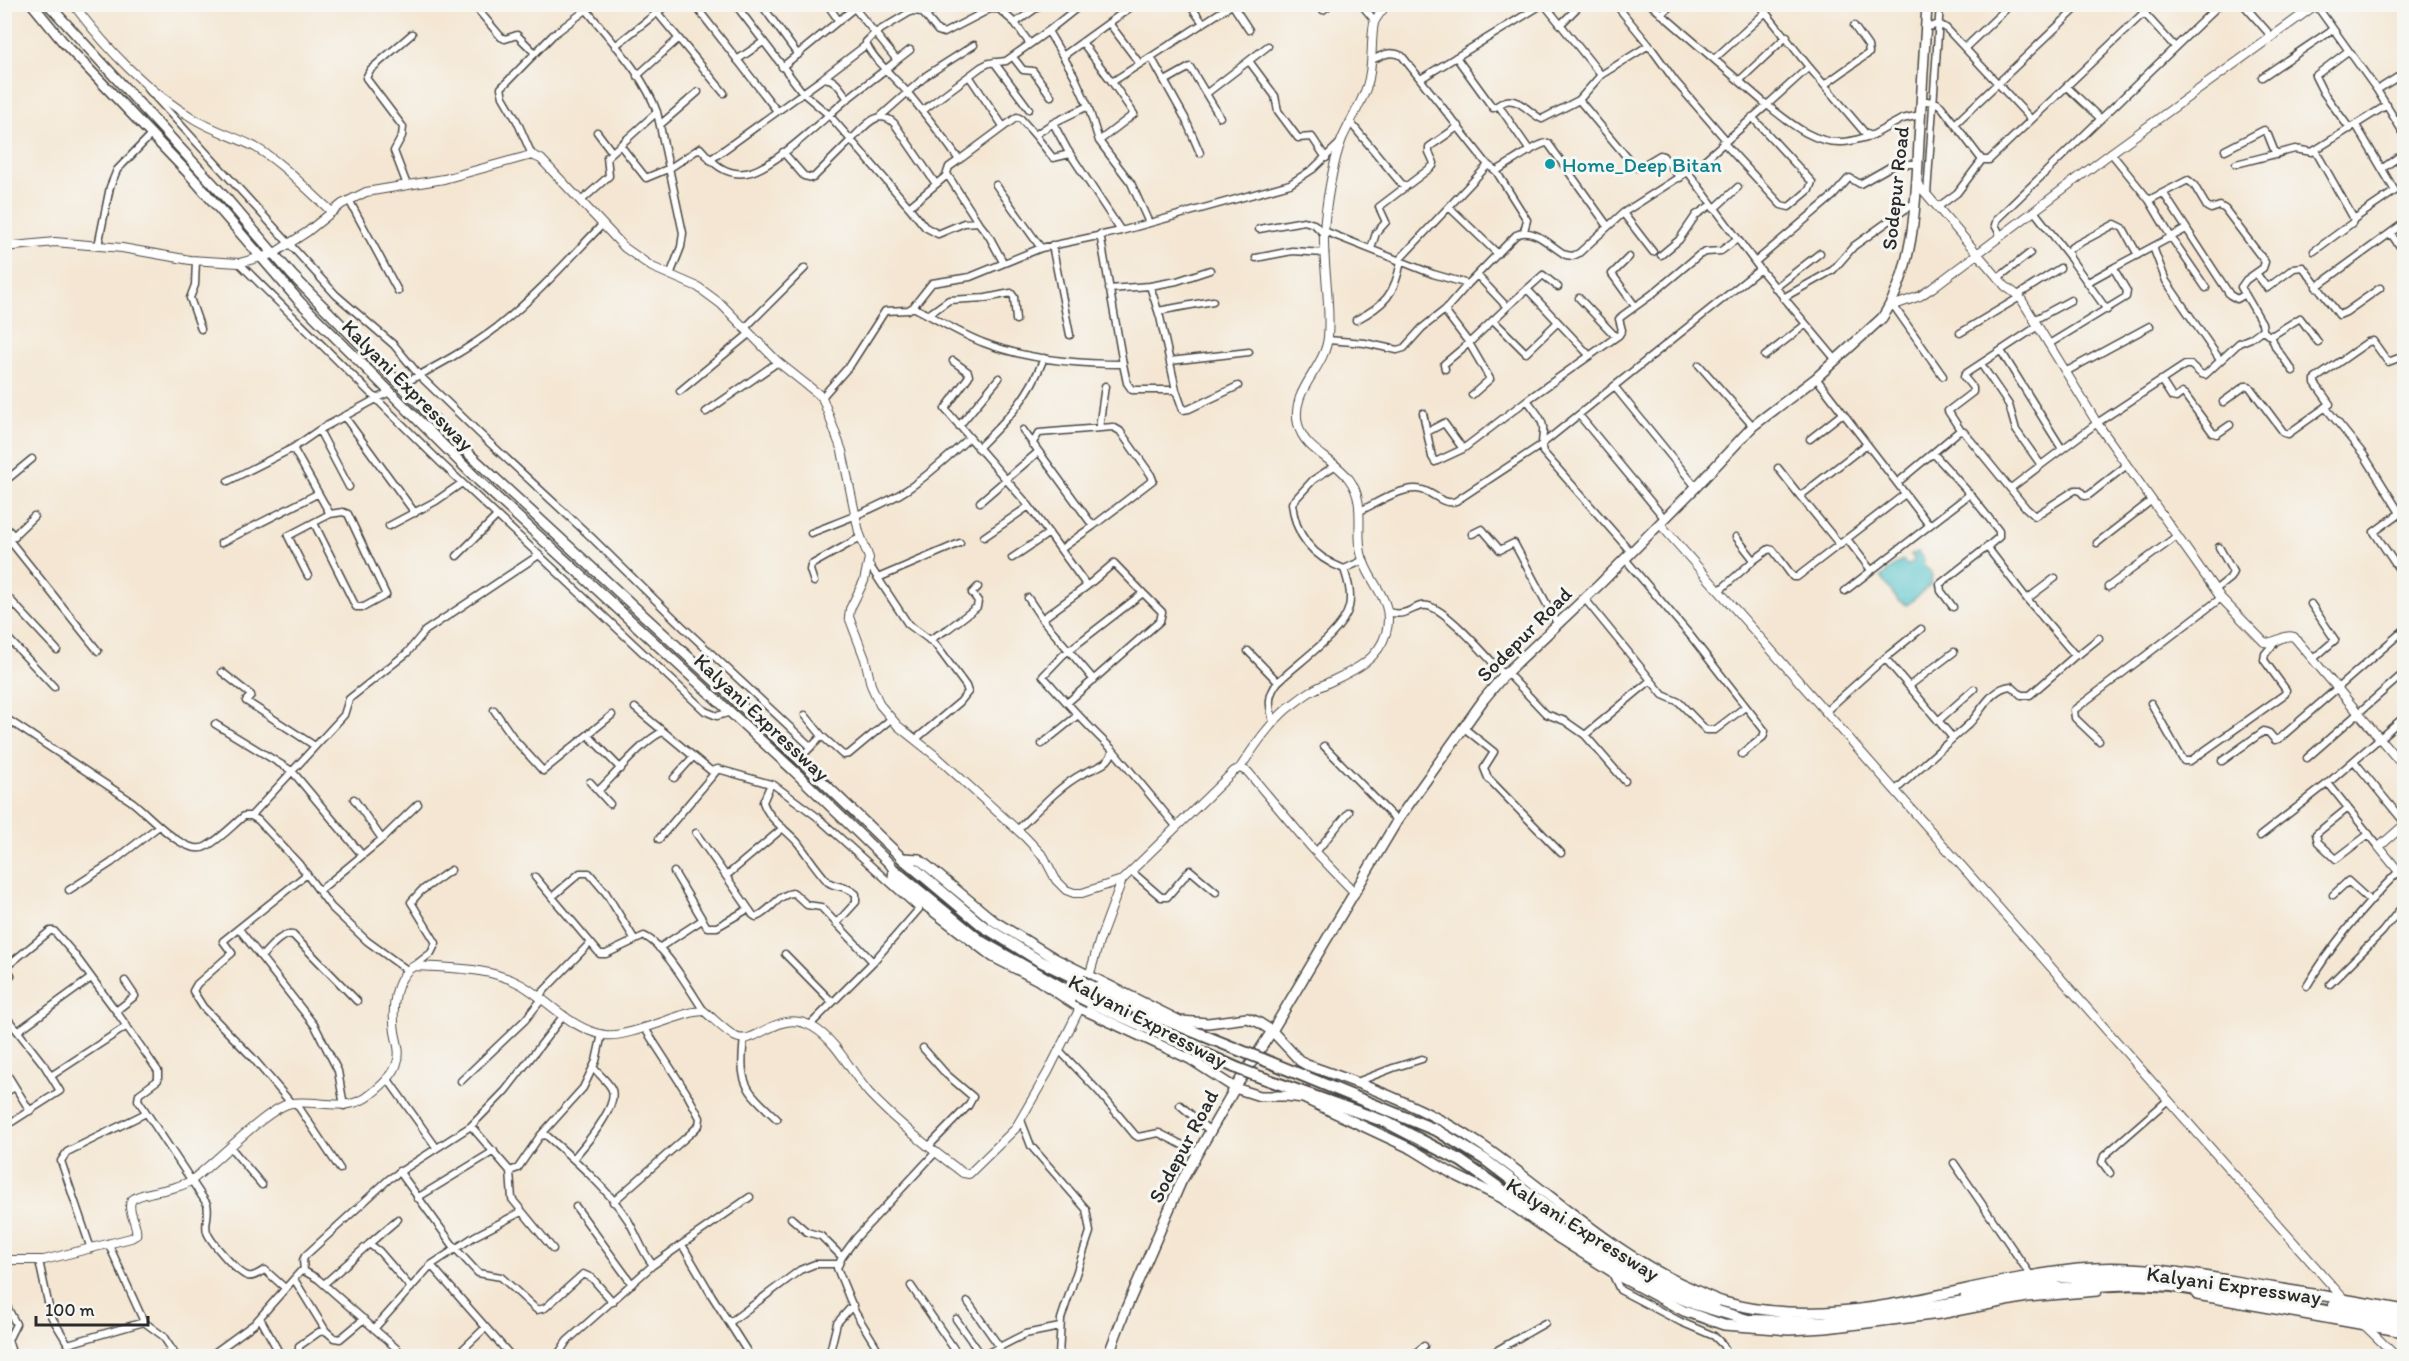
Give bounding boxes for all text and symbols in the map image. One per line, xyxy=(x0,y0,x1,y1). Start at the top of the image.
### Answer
street label: Sodepur Road xyxy=(1876,124,1914,251)
place label: Home_Deep Bitan xyxy=(1562,152,1722,177)
marker: Home_Deep Bitan xyxy=(1543,157,1557,171)
street label: Kalyani Expressway xyxy=(337,314,479,456)
street label: Sodepur Road xyxy=(1471,581,1577,687)
street label: Kalyani Expressway xyxy=(689,648,835,786)
street label: Kalyani Expressway xyxy=(1064,969,1232,1073)
street label: Sodepur Road xyxy=(1143,1085,1223,1207)
street label: Kalyani Expressway xyxy=(1502,1172,1664,1286)
street label: Kalyani Expressway xyxy=(2145,1260,2323,1310)
scale bar xyxy=(36,1289,148,1327)
text: 100 m xyxy=(45,1299,95,1321)

